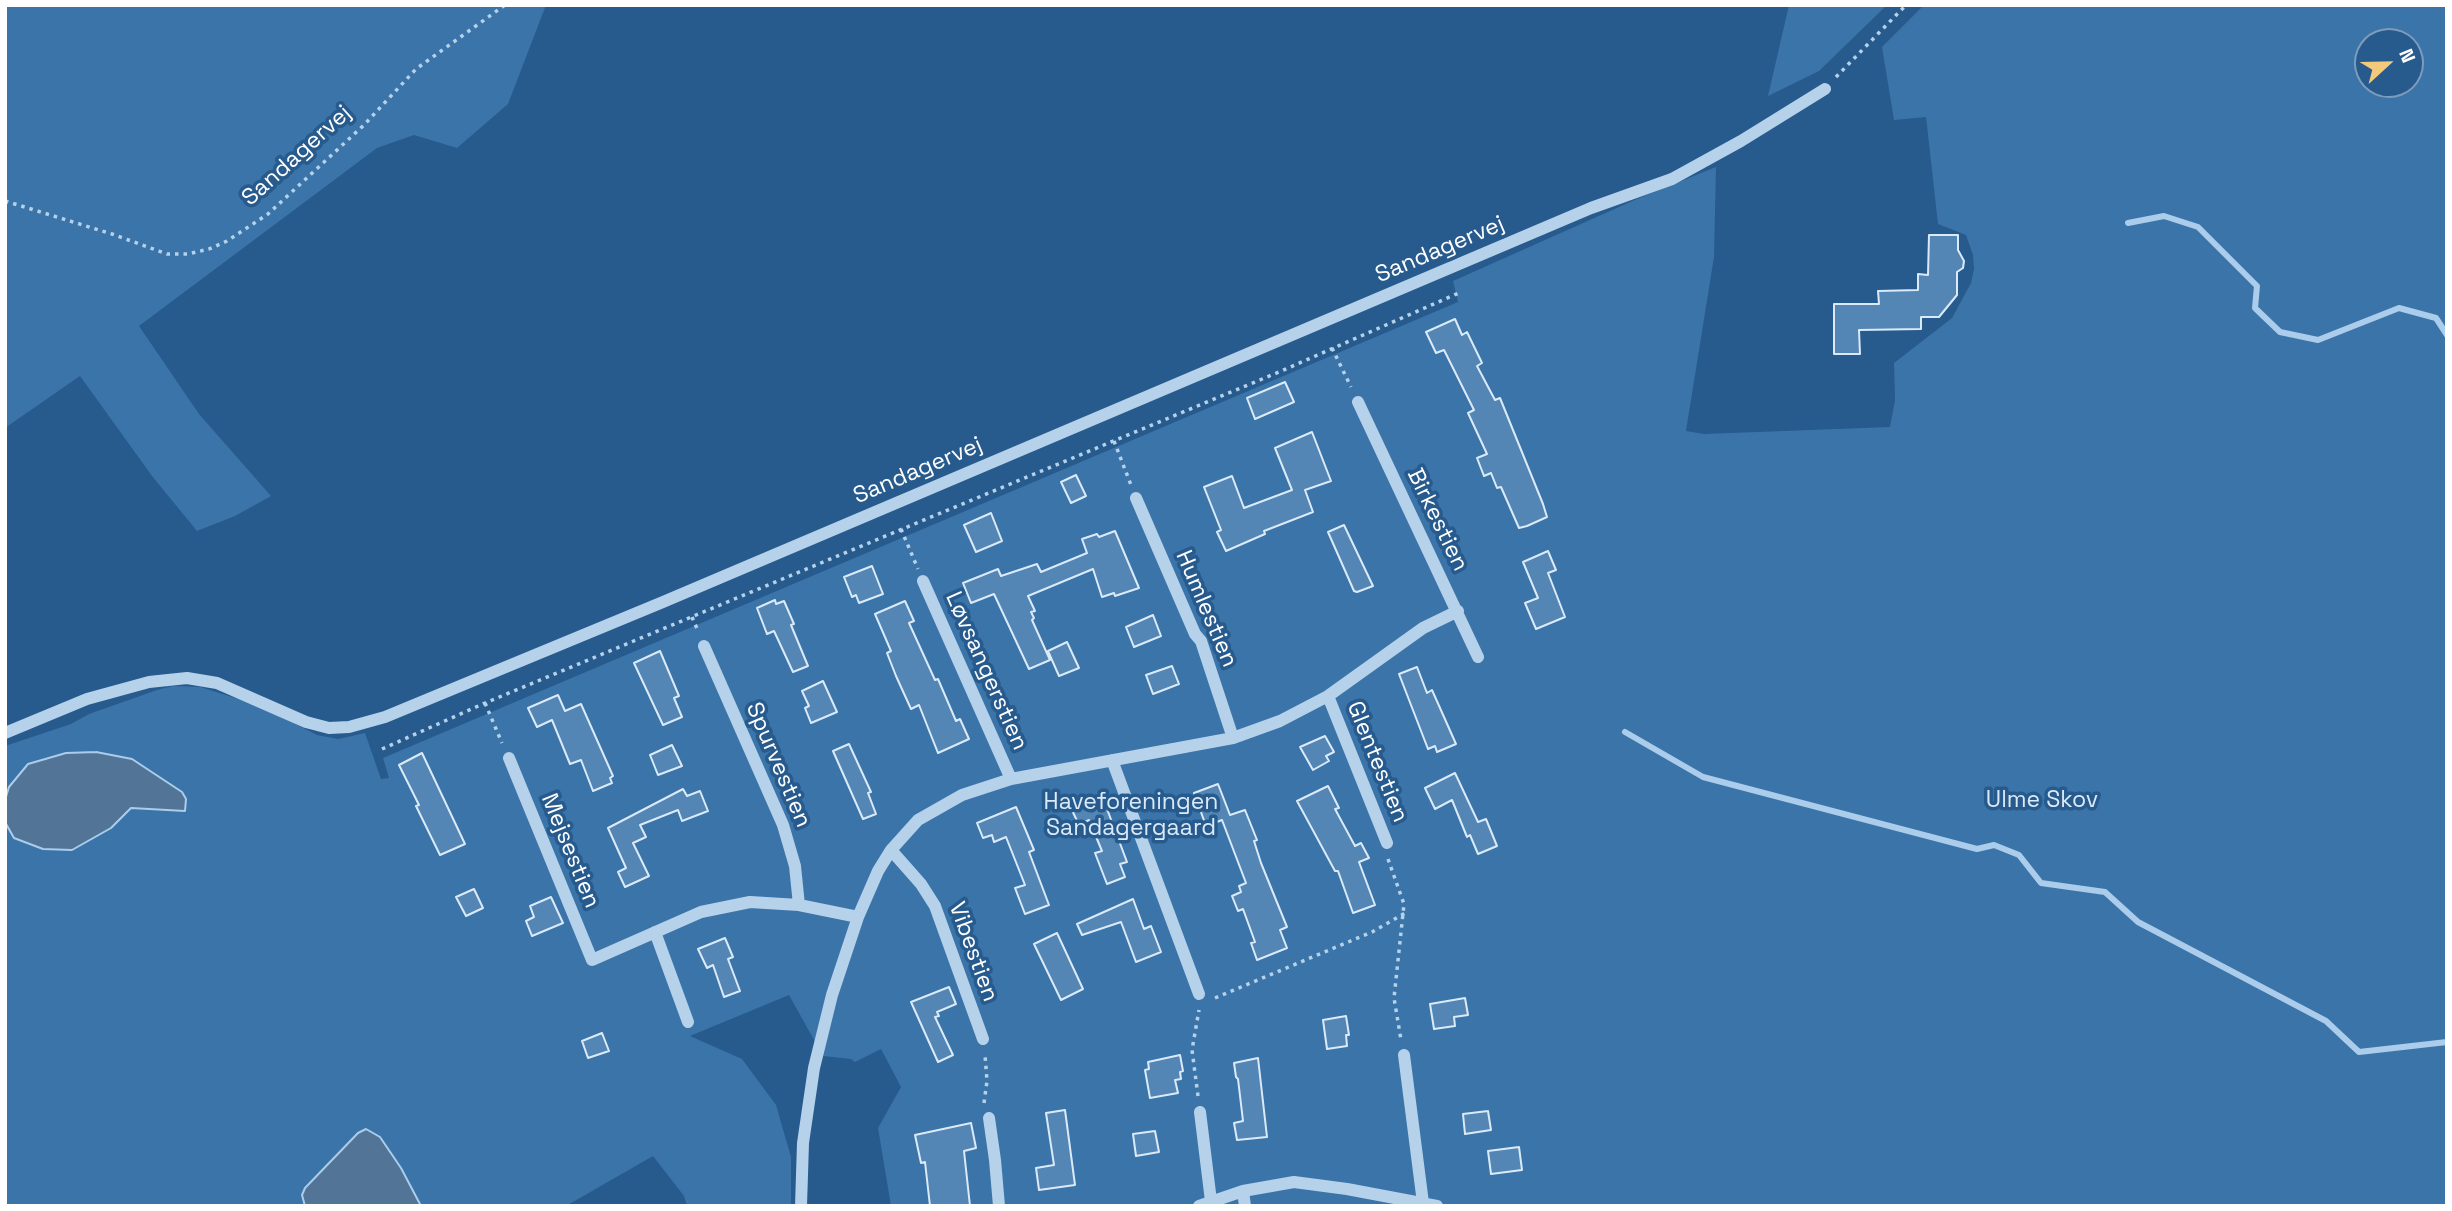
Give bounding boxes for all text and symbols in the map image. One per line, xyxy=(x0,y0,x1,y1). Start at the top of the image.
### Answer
north arrow xyxy=(2354,28,2424,98)
text: N xyxy=(2393,45,2421,66)
street label: Sandagervej xyxy=(237,100,357,212)
street label: Sandagervej xyxy=(1371,210,1509,290)
street label: Sandagervej xyxy=(849,431,987,511)
street label: Birkestien xyxy=(1400,464,1474,576)
street label: Humlestien xyxy=(1169,547,1243,671)
street label: Løvsangerstien xyxy=(939,588,1033,754)
street label: Spurvestien xyxy=(739,698,817,832)
street label: Glentestien xyxy=(1340,698,1414,826)
park label: Ulme Skov xyxy=(1986,787,2098,815)
park label: Haveforeningen Sandagergaard xyxy=(1044,789,1218,843)
street label: Mejsestien xyxy=(535,790,605,912)
street label: Vibestien xyxy=(942,898,1004,1006)

